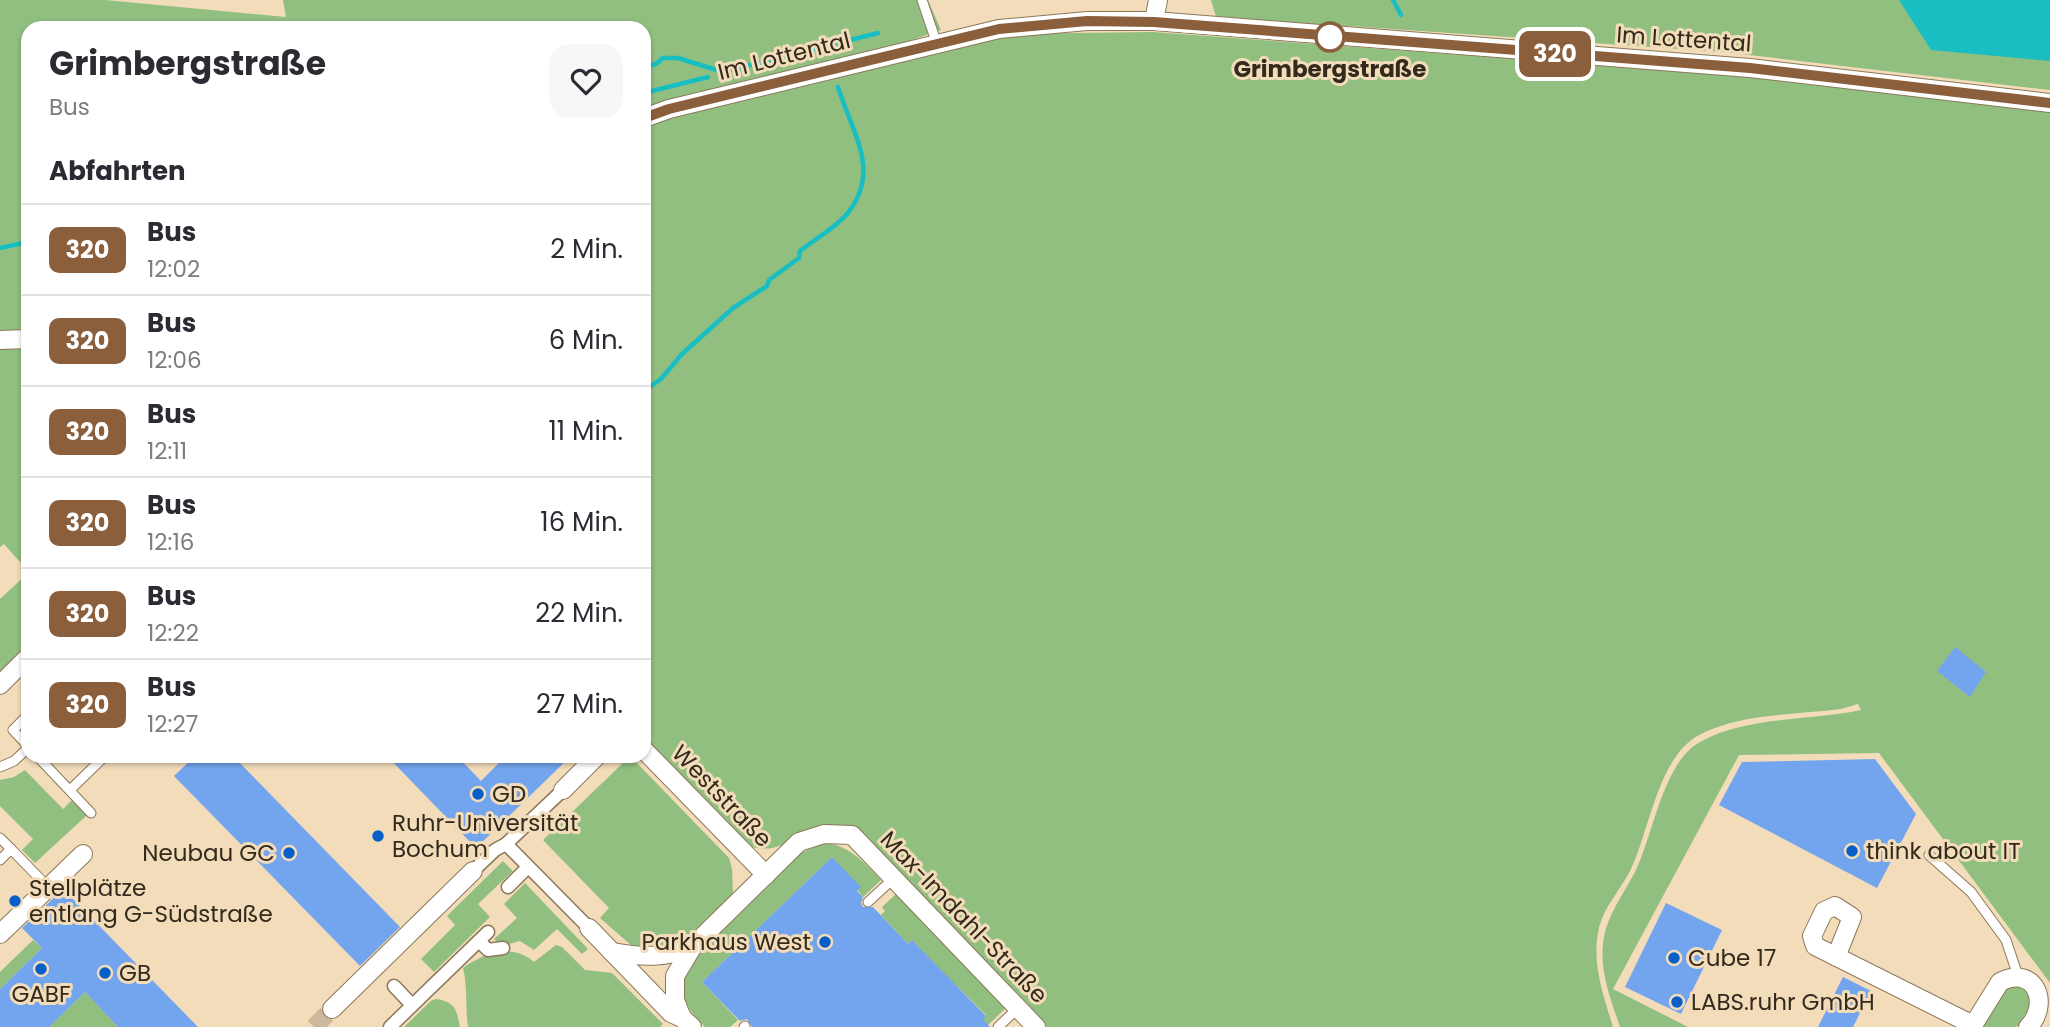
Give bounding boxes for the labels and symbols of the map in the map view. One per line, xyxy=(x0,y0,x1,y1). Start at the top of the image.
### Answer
street label: Im Lottental xyxy=(1615,18,1753,60)
marker: Grimbergstraße xyxy=(1315,22,1345,52)
street label: Im Lottental xyxy=(714,24,854,88)
line badge: 320 xyxy=(1515,31,1595,77)
place label: Grimbergstraße xyxy=(1233,53,1427,85)
street label: Weststraße xyxy=(665,738,779,854)
place label: GD xyxy=(492,778,526,810)
marker: GD xyxy=(470,786,486,802)
place label: Ruhr-Universität Bochum xyxy=(392,807,578,865)
street label: Max-Imdahl-Straße xyxy=(873,824,1055,1010)
marker: Ruhr-Universität Bochum xyxy=(370,828,386,844)
place label: think about IT xyxy=(1866,835,2021,867)
place label: Neubau GC xyxy=(142,837,275,869)
marker: think about IT xyxy=(1844,843,1860,859)
marker: Neubau GC xyxy=(281,845,297,861)
place label: Stellplätze entlang G-Südstraße xyxy=(29,872,273,930)
marker: Stellplätze entlang G-Südstraße xyxy=(7,893,23,909)
place label: Parkhaus West xyxy=(641,926,811,958)
marker: Parkhaus West xyxy=(817,934,833,950)
place label: Cube 17 xyxy=(1688,942,1776,974)
marker: Cube 17 xyxy=(1666,950,1682,966)
place label: GB xyxy=(119,957,151,989)
marker: GABF xyxy=(33,961,49,977)
marker: GB xyxy=(97,965,113,981)
place label: GABF xyxy=(11,978,71,1010)
place label: LABS.ruhr GmbH xyxy=(1691,986,1875,1018)
marker: LABS.ruhr GmbH xyxy=(1669,994,1685,1010)

